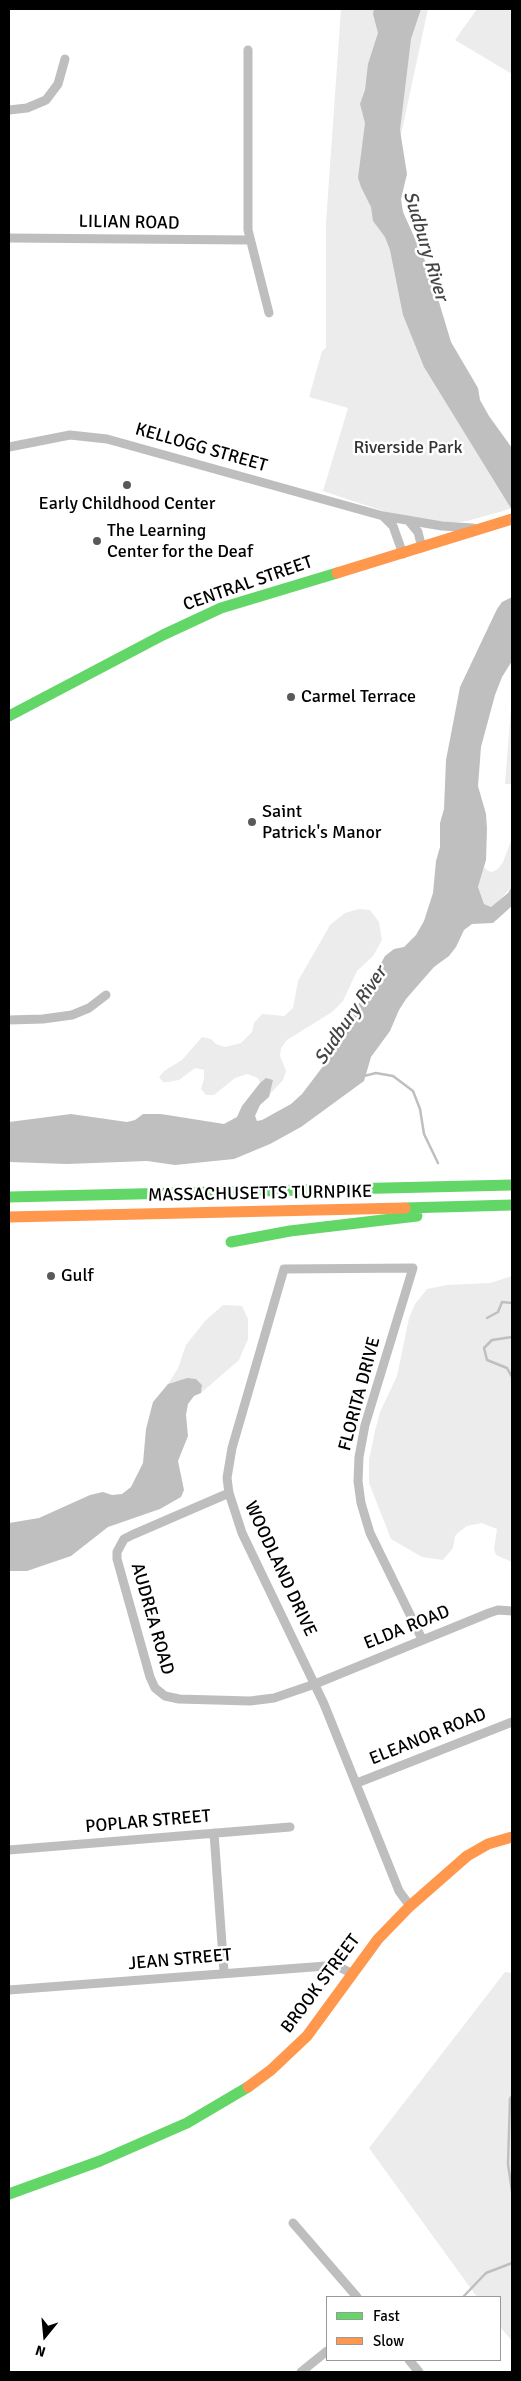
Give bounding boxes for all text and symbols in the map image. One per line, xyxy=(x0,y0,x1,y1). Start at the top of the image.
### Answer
water label: Sudbury River xyxy=(398,189,452,303)
street label: LILIAN ROAD xyxy=(78,211,180,235)
street label: KELLOGG STREET xyxy=(132,419,270,477)
park label: Riverside Park xyxy=(354,437,462,459)
marker: Early Childhood Center xyxy=(121,479,133,491)
place label: Early Childhood Center xyxy=(39,493,215,515)
place label: The Learning Center for the Deaf xyxy=(107,520,253,562)
marker: The Learning Center for the Deaf xyxy=(91,535,103,547)
street label: CENTRAL STREET xyxy=(180,552,316,616)
place label: Carmel Terrace xyxy=(301,686,416,708)
marker: Carmel Terrace xyxy=(285,691,297,703)
place label: Saint Patrick's Manor xyxy=(262,801,381,844)
marker: Saint Patrick's Manor xyxy=(246,816,258,828)
water label: Sudbury River xyxy=(310,963,392,1069)
street label: MASSACHUSETTS TURNPIKE xyxy=(148,1181,372,1207)
place label: Gulf xyxy=(61,1265,94,1287)
marker: Gulf xyxy=(45,1270,57,1282)
street label: FLORITA DRIVE xyxy=(334,1335,386,1453)
street label: WOODLAND DRIVE xyxy=(239,1498,321,1640)
street label: AUDREA ROAD xyxy=(126,1561,178,1677)
street label: ELDA ROAD xyxy=(361,1601,453,1655)
street label: ELEANOR ROAD xyxy=(366,1704,490,1770)
street label: POPLAR STREET xyxy=(84,1806,212,1838)
street label: BROOK STREET xyxy=(277,1930,365,2038)
street label: JEAN STREET xyxy=(127,1945,233,1975)
legend xyxy=(326,2296,501,2361)
text: Fast xyxy=(373,2307,400,2325)
north arrow xyxy=(20,2311,70,2361)
text: Slow xyxy=(373,2332,404,2350)
text: N xyxy=(33,2341,48,2360)

